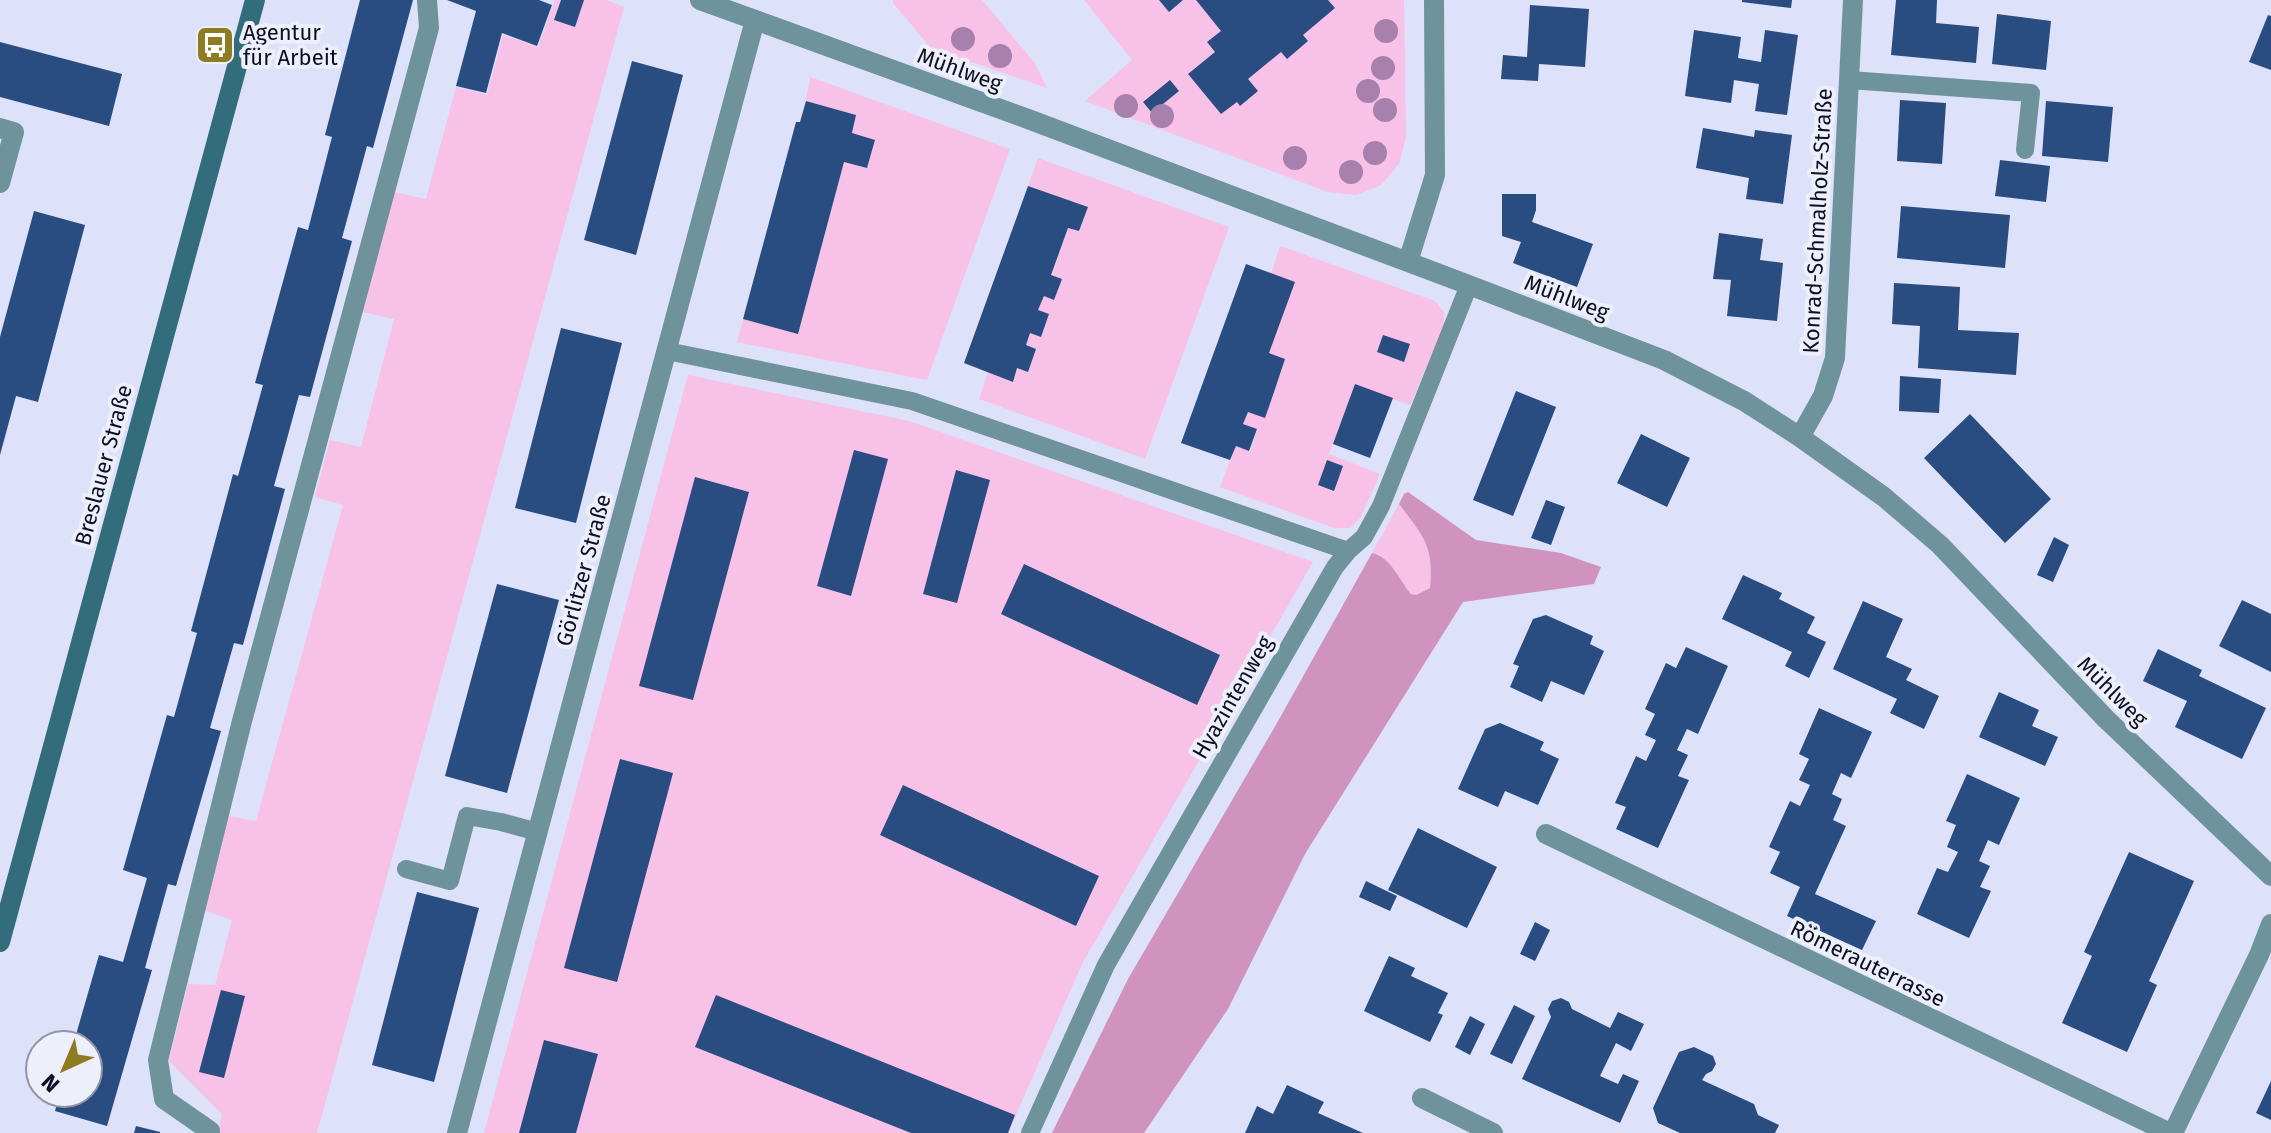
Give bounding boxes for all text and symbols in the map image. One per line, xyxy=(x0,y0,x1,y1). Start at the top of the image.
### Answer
place label: Agentur für Arbeit xyxy=(243,19,338,71)
bus stop icon: Agentur für Arbeit xyxy=(194,24,236,66)
street label: Mühlweg xyxy=(914,42,1007,97)
street label: Konrad-Schmalholz-Straße xyxy=(1797,88,1838,354)
street label: Mühlweg xyxy=(1521,269,1613,326)
street label: Breslauer Straße xyxy=(69,382,138,549)
street label: Görlitzer Straße xyxy=(550,491,617,649)
street label: Hyazintenweg xyxy=(1186,630,1279,764)
street label: Mühlweg xyxy=(2072,651,2154,733)
street label: Römerauterrasse xyxy=(1786,914,1950,1013)
north arrow xyxy=(24,1029,104,1109)
text: N xyxy=(36,1068,65,1098)

